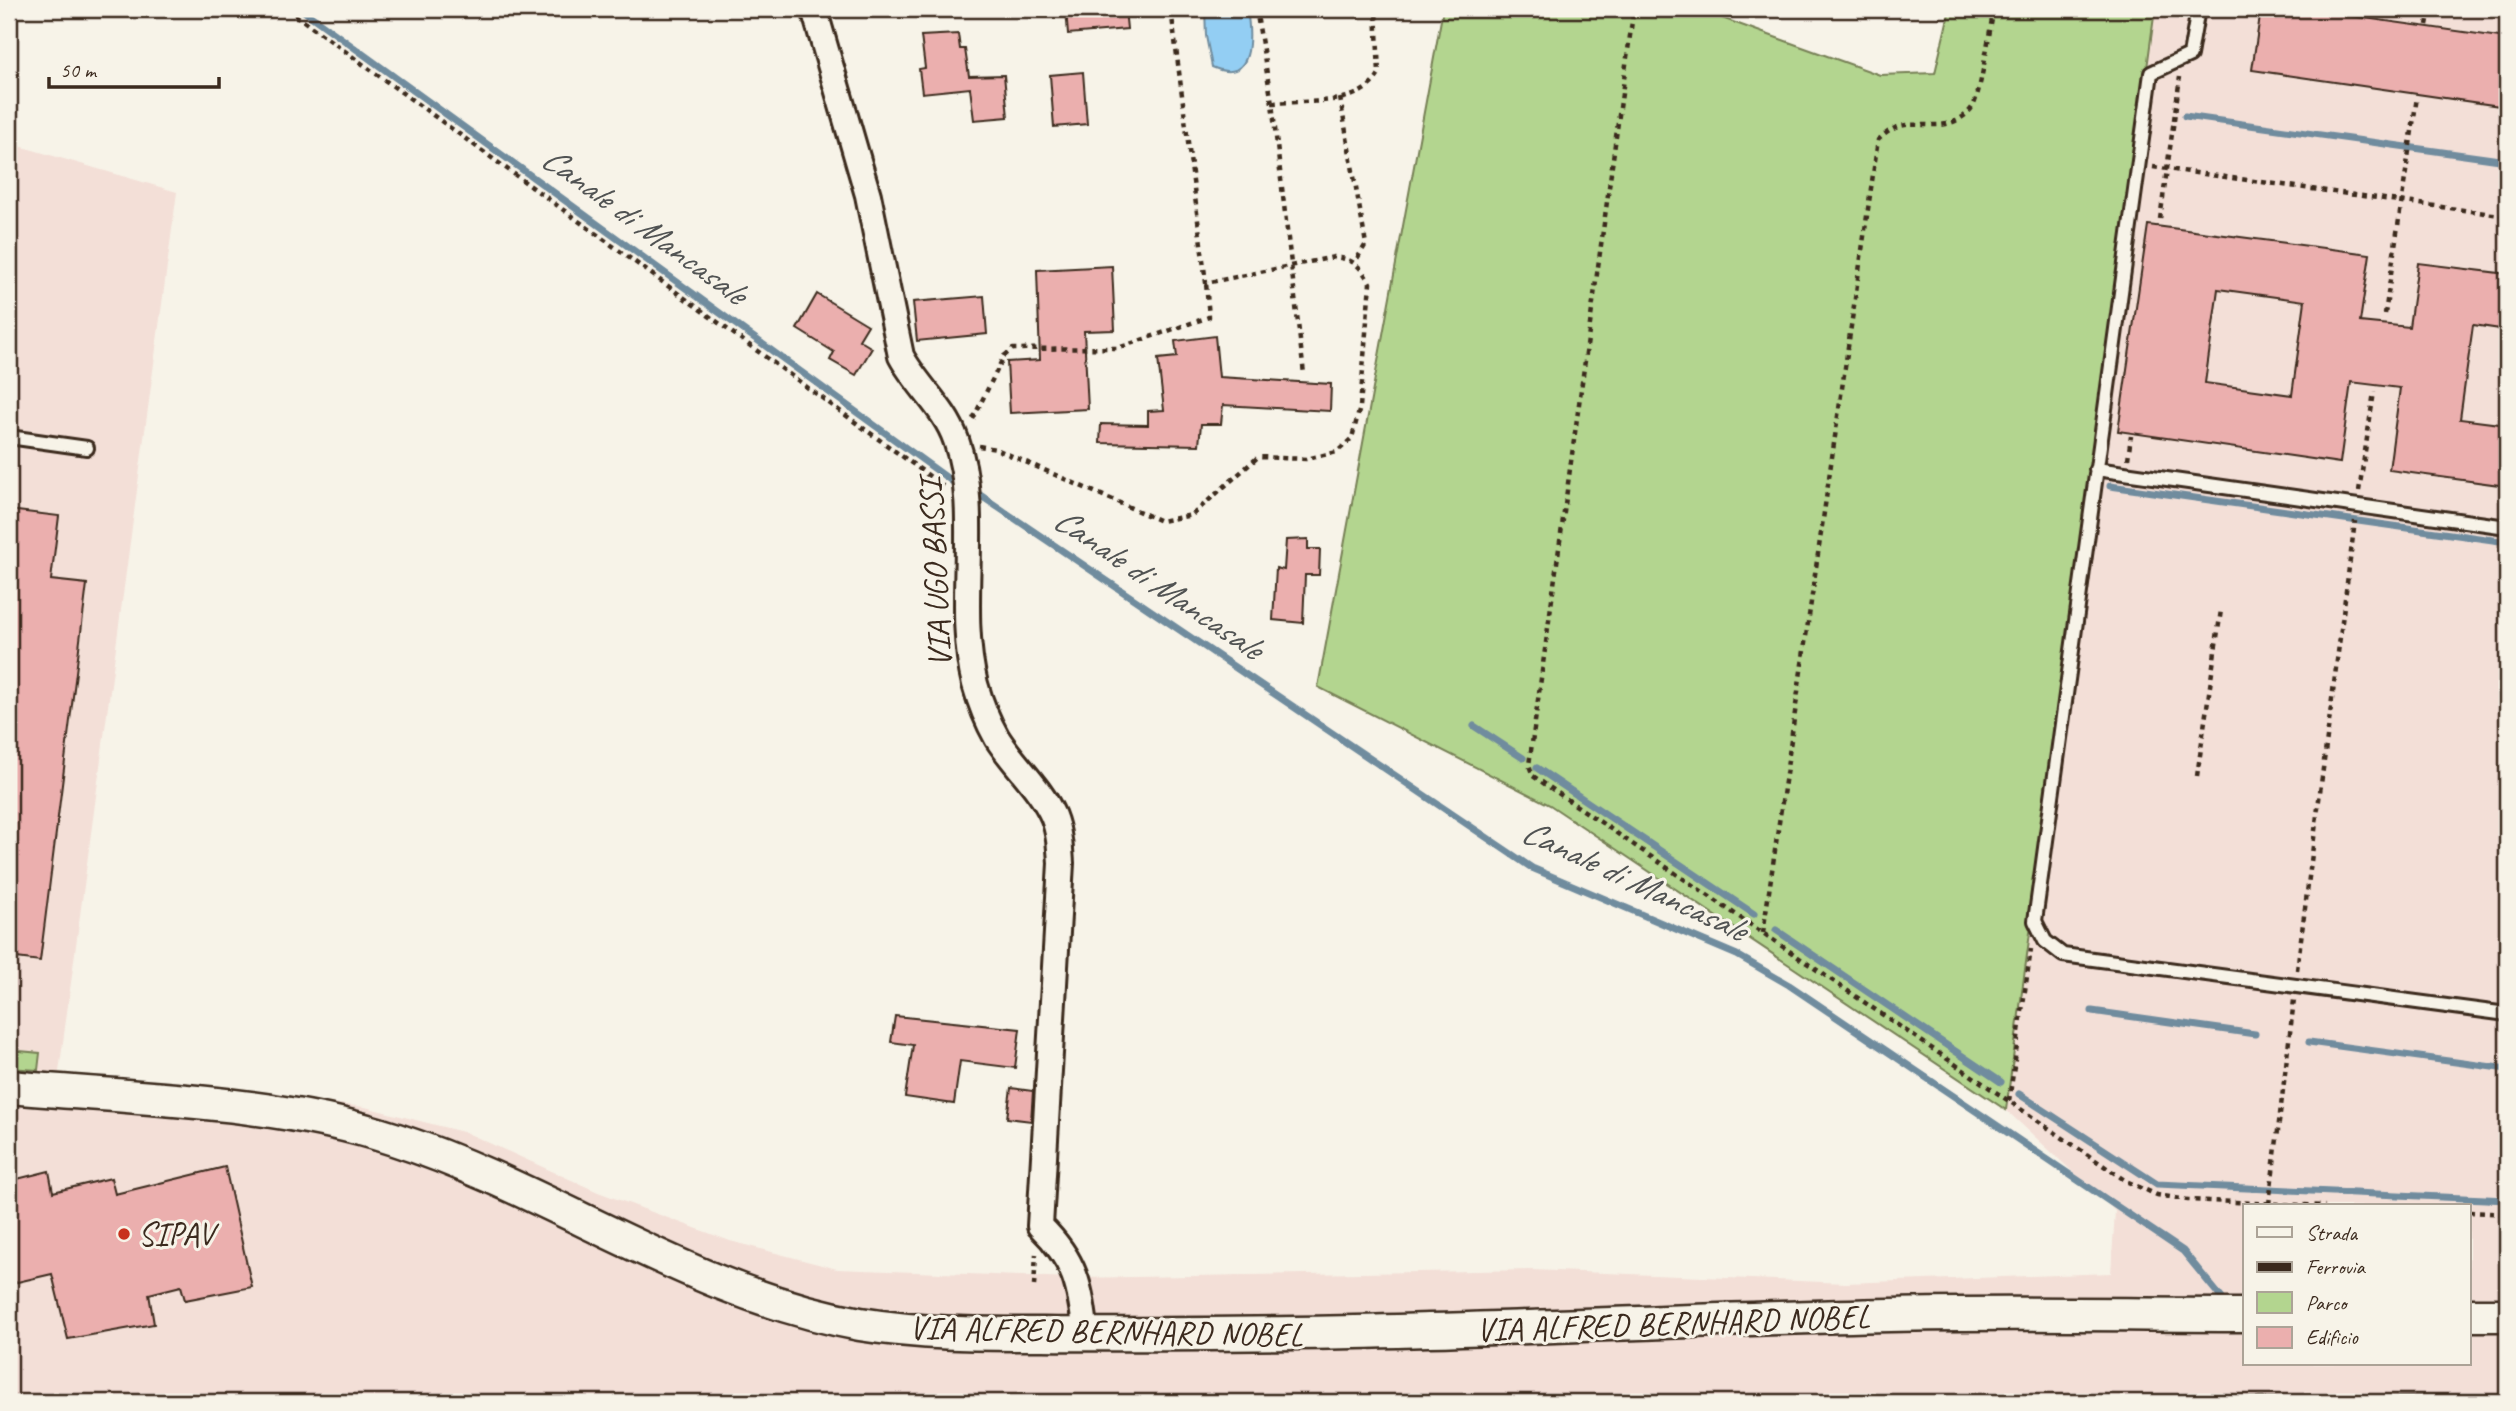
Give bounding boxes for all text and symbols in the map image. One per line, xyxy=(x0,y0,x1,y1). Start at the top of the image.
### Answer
scale bar xyxy=(49,46,219,90)
text: 50 m xyxy=(60,57,98,83)
water label: Canale di Mancasale xyxy=(533,136,759,317)
street label: VIA UGO BASSI xyxy=(909,471,961,668)
water label: Canale di Mancasale xyxy=(1045,497,1275,672)
water label: Canale di Mancasale xyxy=(1515,808,1757,954)
legend xyxy=(2243,1204,2470,1366)
place label: SIPAV xyxy=(138,1213,219,1255)
text: Strada xyxy=(2306,1220,2359,1246)
marker: SIPAV xyxy=(116,1226,132,1242)
text: Ferrovia xyxy=(2306,1254,2366,1280)
text: Parco xyxy=(2306,1290,2349,1316)
street label: VIA ALFRED BERNHARD NOBEL xyxy=(1476,1295,1871,1351)
street label: VIA ALFRED BERNHARD NOBEL xyxy=(909,1307,1304,1355)
text: Edificio xyxy=(2306,1324,2359,1350)

